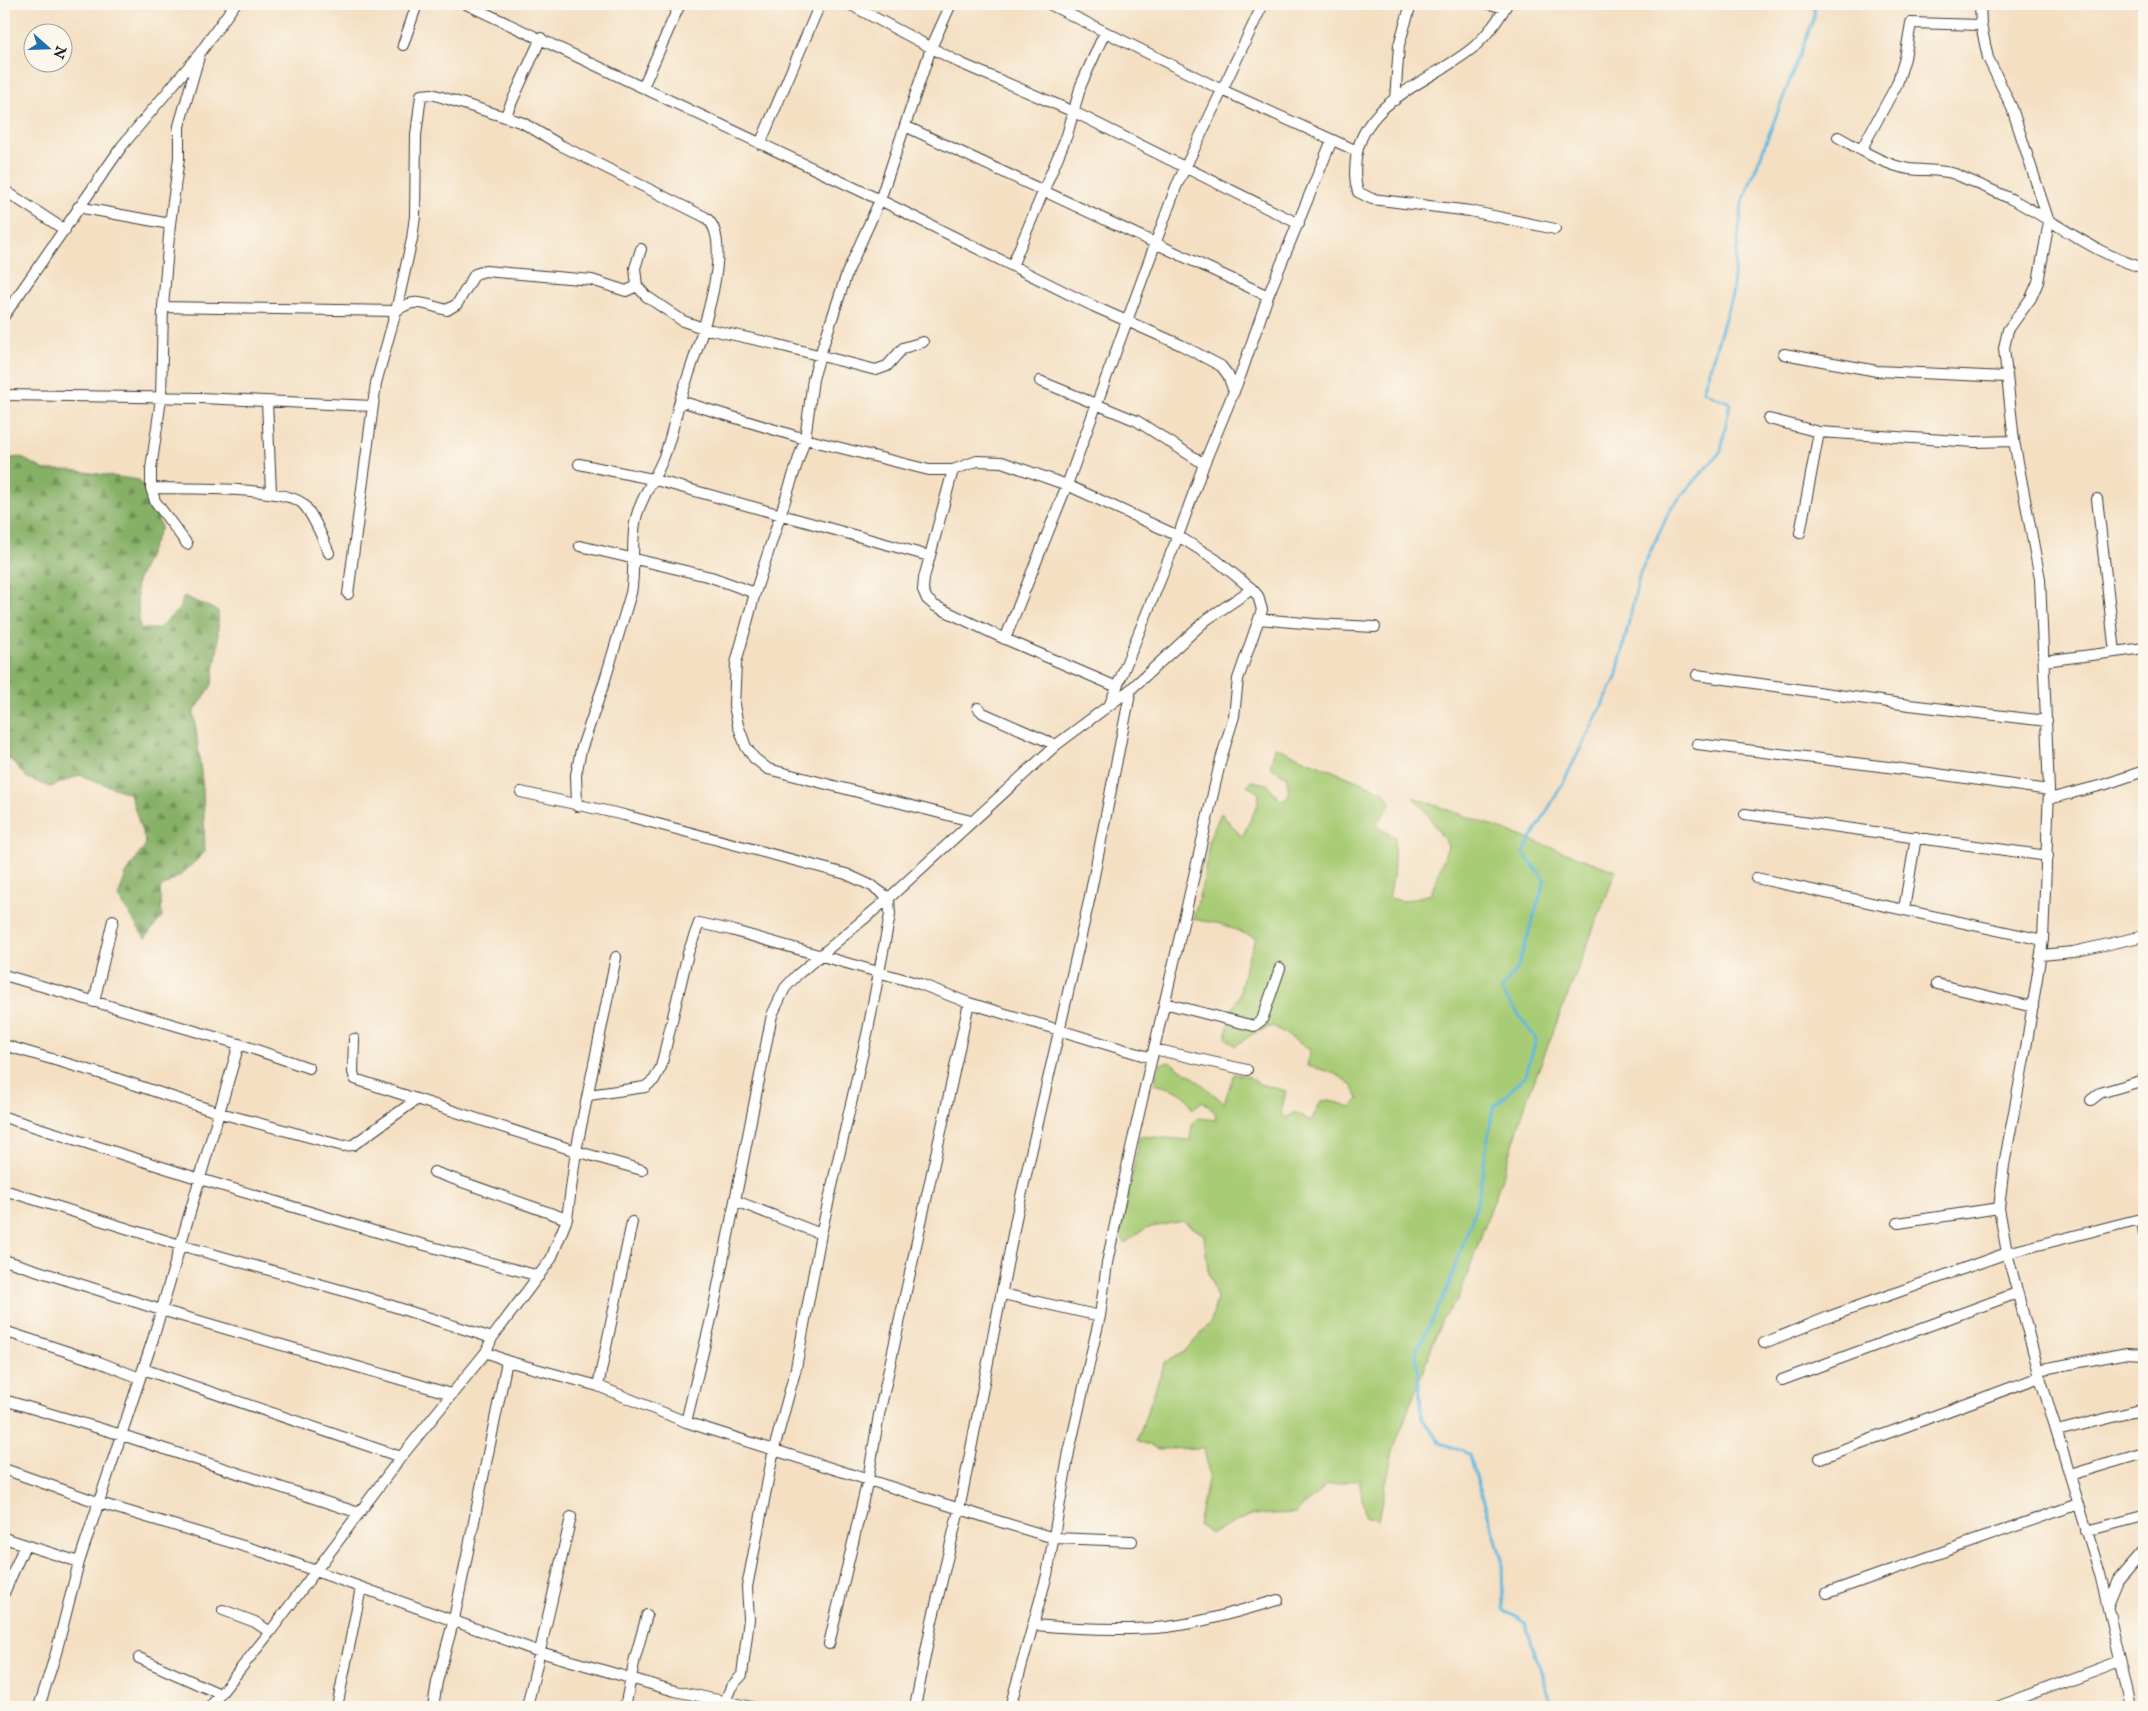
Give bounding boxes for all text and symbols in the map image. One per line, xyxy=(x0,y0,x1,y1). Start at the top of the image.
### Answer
north arrow xyxy=(22,22,72,72)
text: N xyxy=(49,42,70,61)

